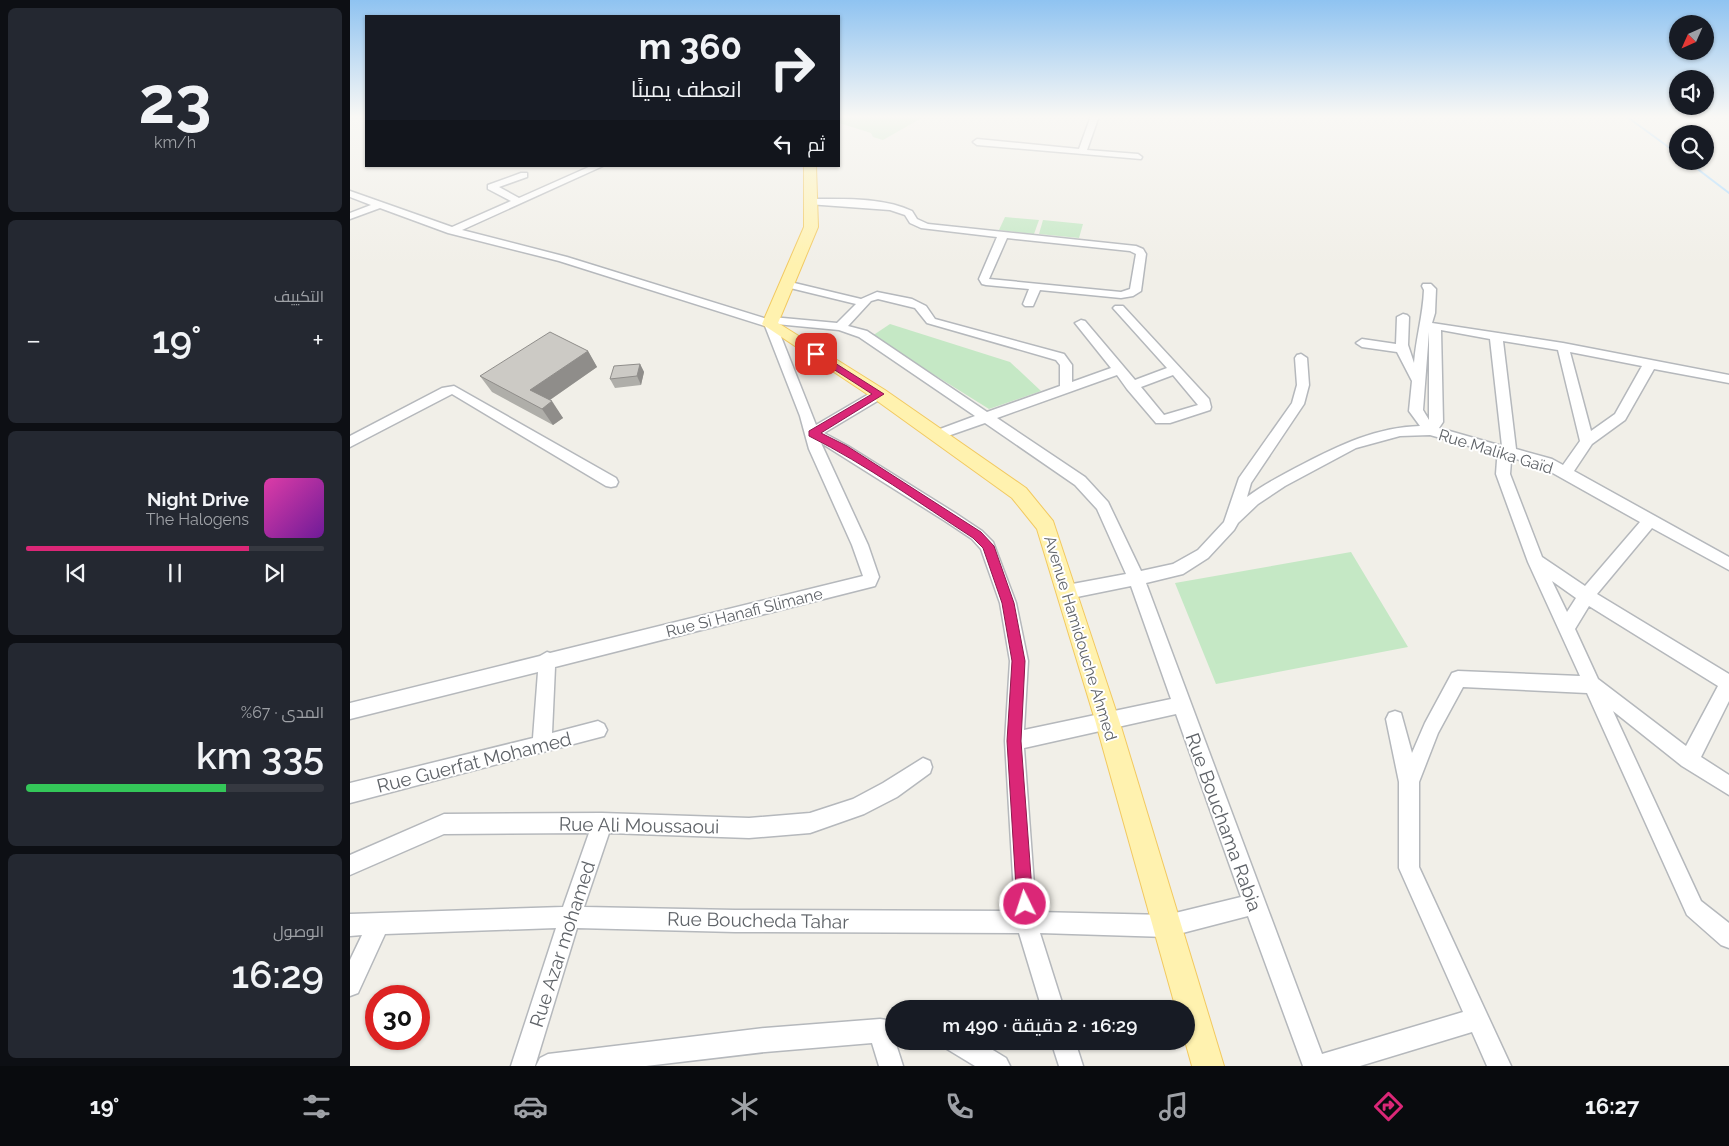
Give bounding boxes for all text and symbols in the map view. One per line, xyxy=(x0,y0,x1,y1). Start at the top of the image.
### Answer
north arrow xyxy=(1669,15,1714,60)
map controls xyxy=(1669,15,1714,170)
text: 360 m xyxy=(639,26,742,67)
icon: right xyxy=(760,35,825,100)
text: 23 xyxy=(139,62,211,138)
button: sound xyxy=(1669,70,1714,115)
text: انعطف يمينًا xyxy=(631,76,742,102)
button: search xyxy=(1669,125,1714,170)
icon: left xyxy=(769,130,797,158)
text: km/h xyxy=(154,133,196,152)
text: ثم xyxy=(807,133,825,155)
text: التكييف xyxy=(274,287,324,306)
text: 19° xyxy=(152,317,202,362)
text: − xyxy=(26,324,41,357)
text: + xyxy=(312,324,324,357)
pin xyxy=(795,333,837,375)
icon: arrive xyxy=(802,340,830,368)
street label: Rue Malika Gaïd xyxy=(1436,425,1555,478)
text: Night Drive xyxy=(147,488,249,510)
text: The Halogens xyxy=(146,510,249,529)
street label: Avenue Hamidouche Ahmed xyxy=(1040,533,1121,743)
icon: previous xyxy=(62,559,90,587)
icon: pause xyxy=(161,559,189,587)
icon: next xyxy=(260,559,288,587)
street label: Rue Si Hanafi Slimane xyxy=(664,584,824,641)
text: المدى · 67% xyxy=(241,703,324,722)
street label: Rue Guerfat Mohamed xyxy=(374,727,574,797)
street label: Rue Bouchama Rabia xyxy=(1181,730,1267,914)
text: 335 km xyxy=(196,733,324,778)
street label: Rue Ali Moussaoui xyxy=(559,813,719,837)
street label: Rue Azar mohamed xyxy=(525,858,599,1030)
position arrow xyxy=(998,877,1050,929)
street label: Rue Boucheda Tahar xyxy=(667,907,849,933)
text: الوصول xyxy=(273,922,324,941)
text: 16:29 xyxy=(231,952,324,997)
speed limit sign: 30 xyxy=(365,985,430,1050)
text: 16:29 · 2 دقيقة · 490 m xyxy=(943,1014,1137,1036)
icon: filters xyxy=(299,1089,334,1124)
icon: car xyxy=(513,1089,548,1124)
icon: climate xyxy=(727,1089,762,1124)
icon: phone xyxy=(942,1089,977,1124)
icon: music xyxy=(1156,1089,1191,1124)
icon: directions xyxy=(1371,1089,1406,1124)
text: 19° xyxy=(90,1093,119,1119)
text: 16:27 xyxy=(1585,1093,1639,1119)

